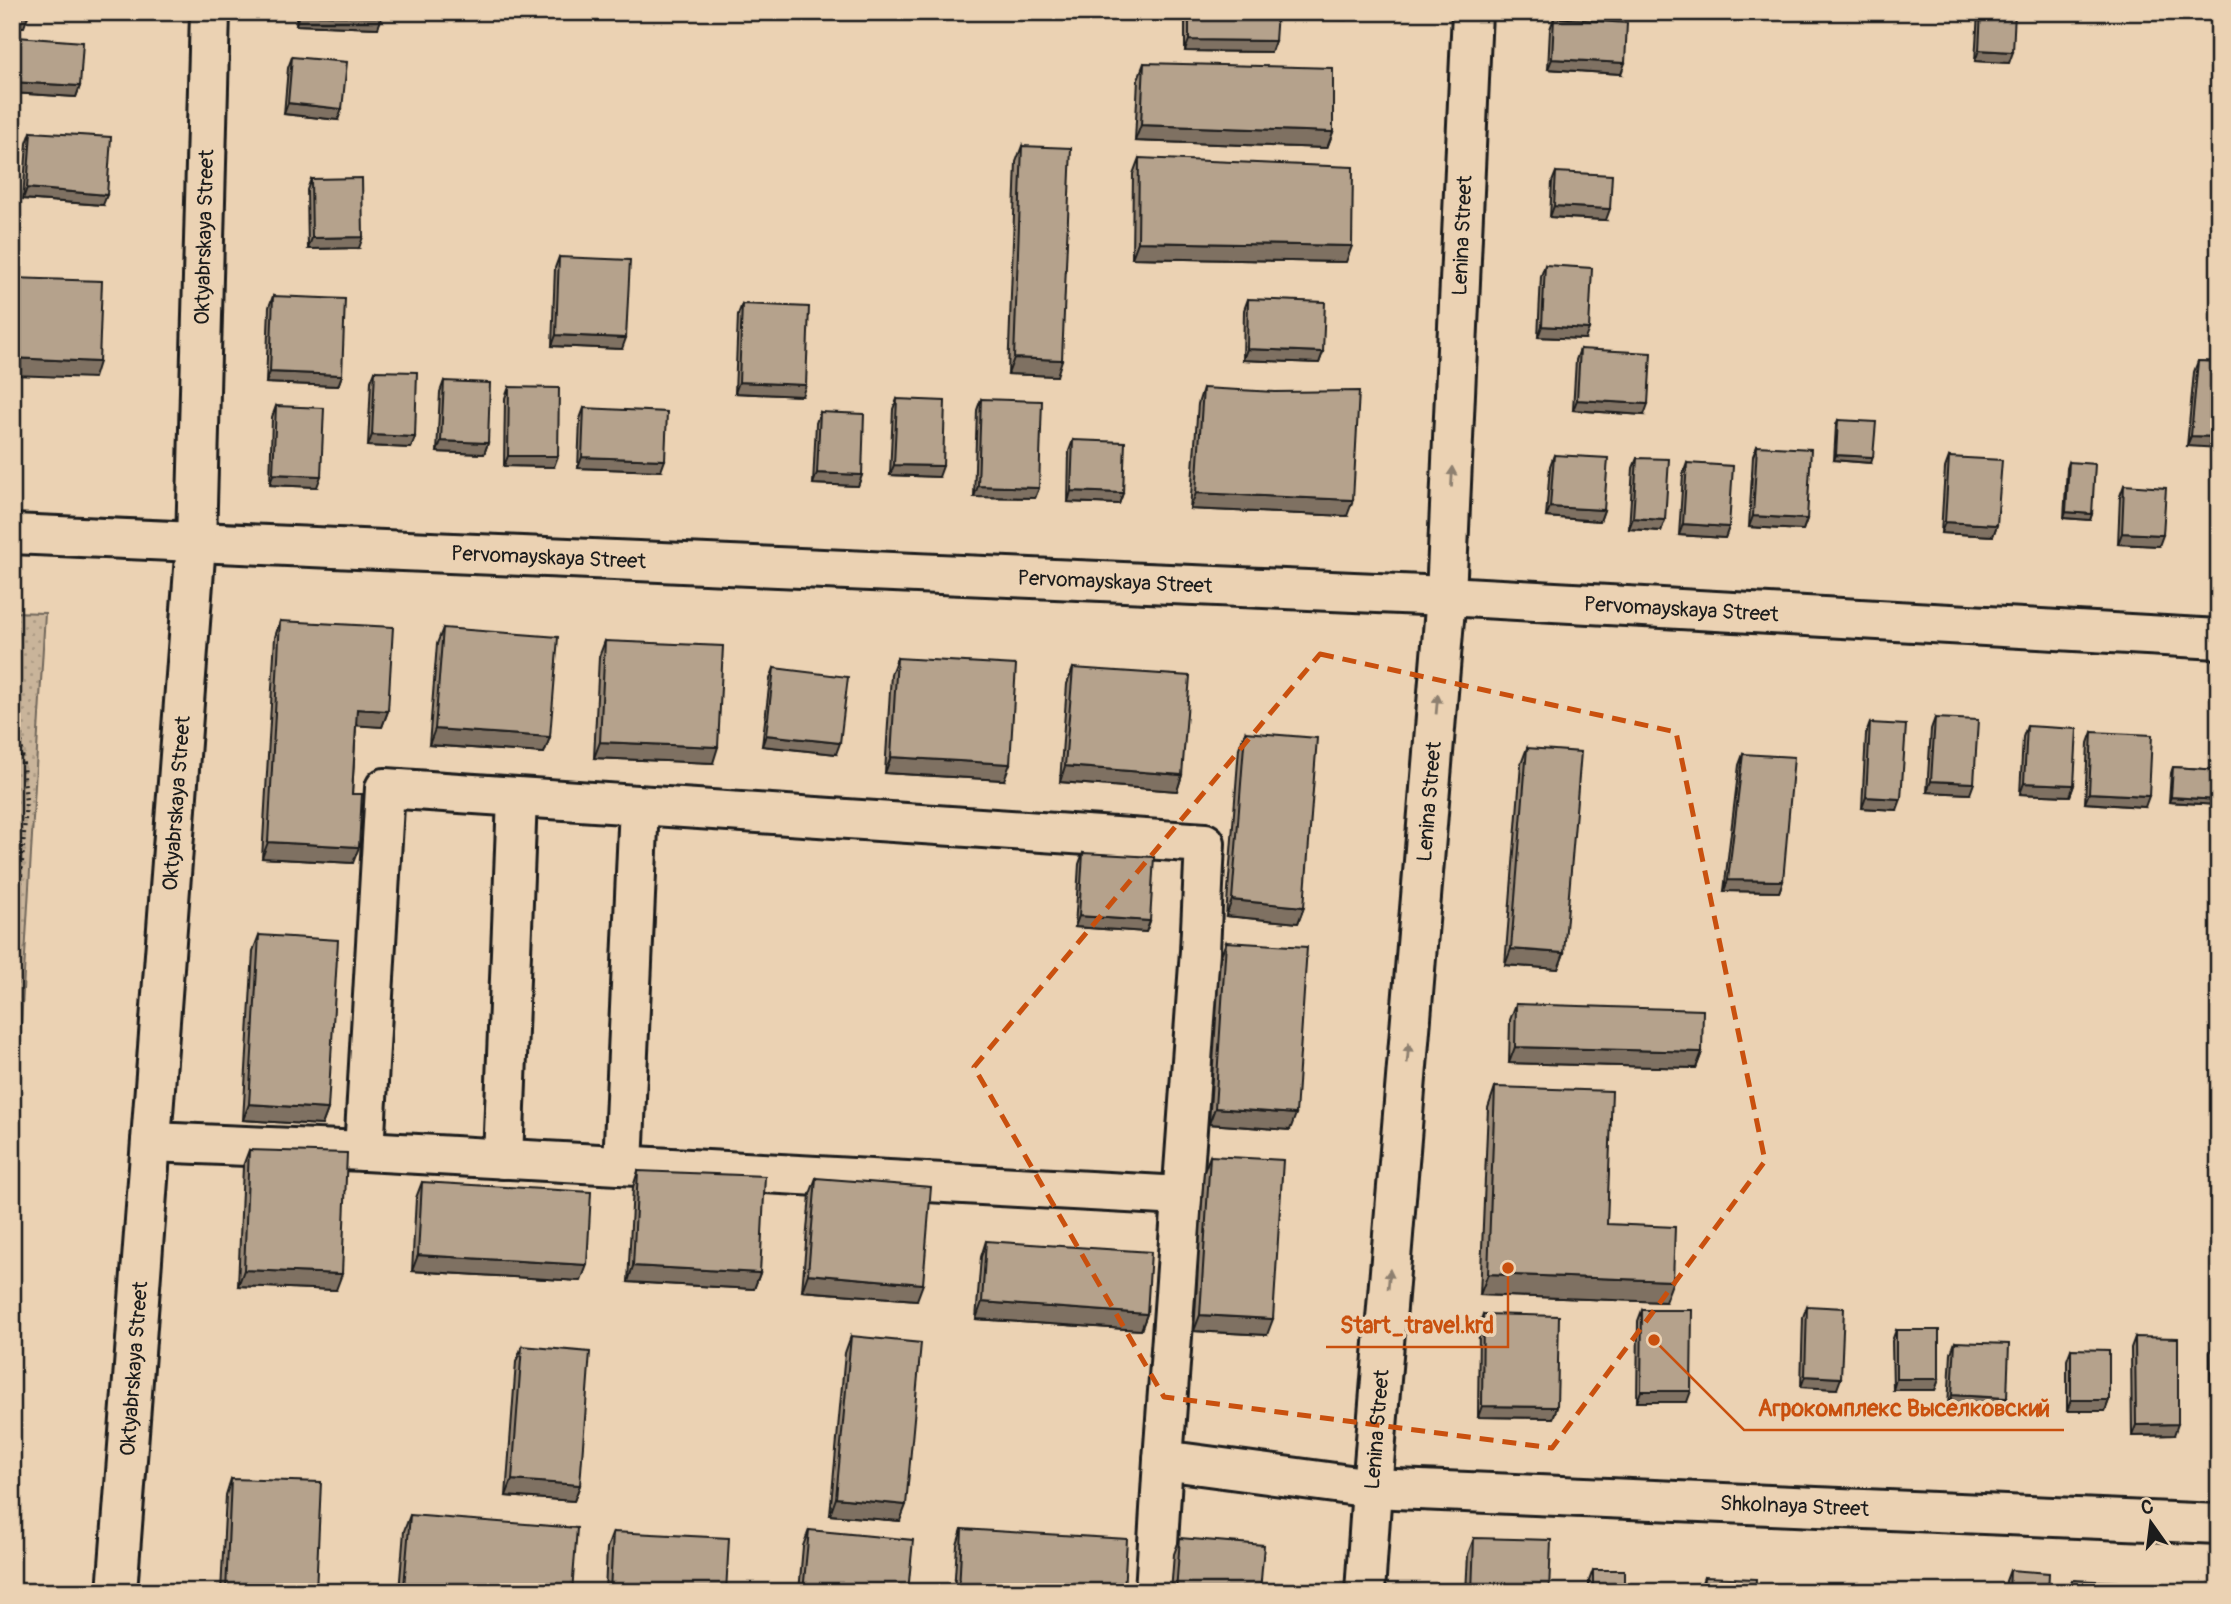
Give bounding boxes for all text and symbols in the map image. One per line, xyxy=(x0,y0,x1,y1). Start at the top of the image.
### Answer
street label: Oktyabrskaya Street xyxy=(189,149,220,325)
street label: Lenina Street xyxy=(1446,174,1479,296)
one-way arrow xyxy=(1446,466,1457,488)
street label: Pervomayskaya Street xyxy=(450,540,647,575)
street label: Pervomayskaya Street xyxy=(1017,564,1214,600)
street label: Pervomayskaya Street xyxy=(1583,591,1780,629)
one-way arrow xyxy=(1432,693,1443,715)
street label: Oktyabrskaya Street xyxy=(157,714,197,892)
street label: Lenina Street xyxy=(1411,740,1448,863)
one-way arrow xyxy=(1403,1042,1414,1064)
one-way arrow xyxy=(1384,1268,1395,1290)
street label: Oktyabrskaya Street xyxy=(114,1280,154,1457)
callout: Start_travel.krd xyxy=(1326,1303,1508,1347)
text: Start_travel.krd xyxy=(1340,1311,1494,1340)
street label: Lenina Street xyxy=(1359,1368,1396,1491)
callout: Агрокомплекс Выселковский xyxy=(1744,1386,2064,1430)
text: Агрокомплекс Выселковский xyxy=(1758,1394,2050,1423)
north arrow xyxy=(2116,1488,2186,1558)
street label: Shkolnaya Street xyxy=(1719,1490,1870,1523)
text: С xyxy=(2139,1494,2156,1521)

